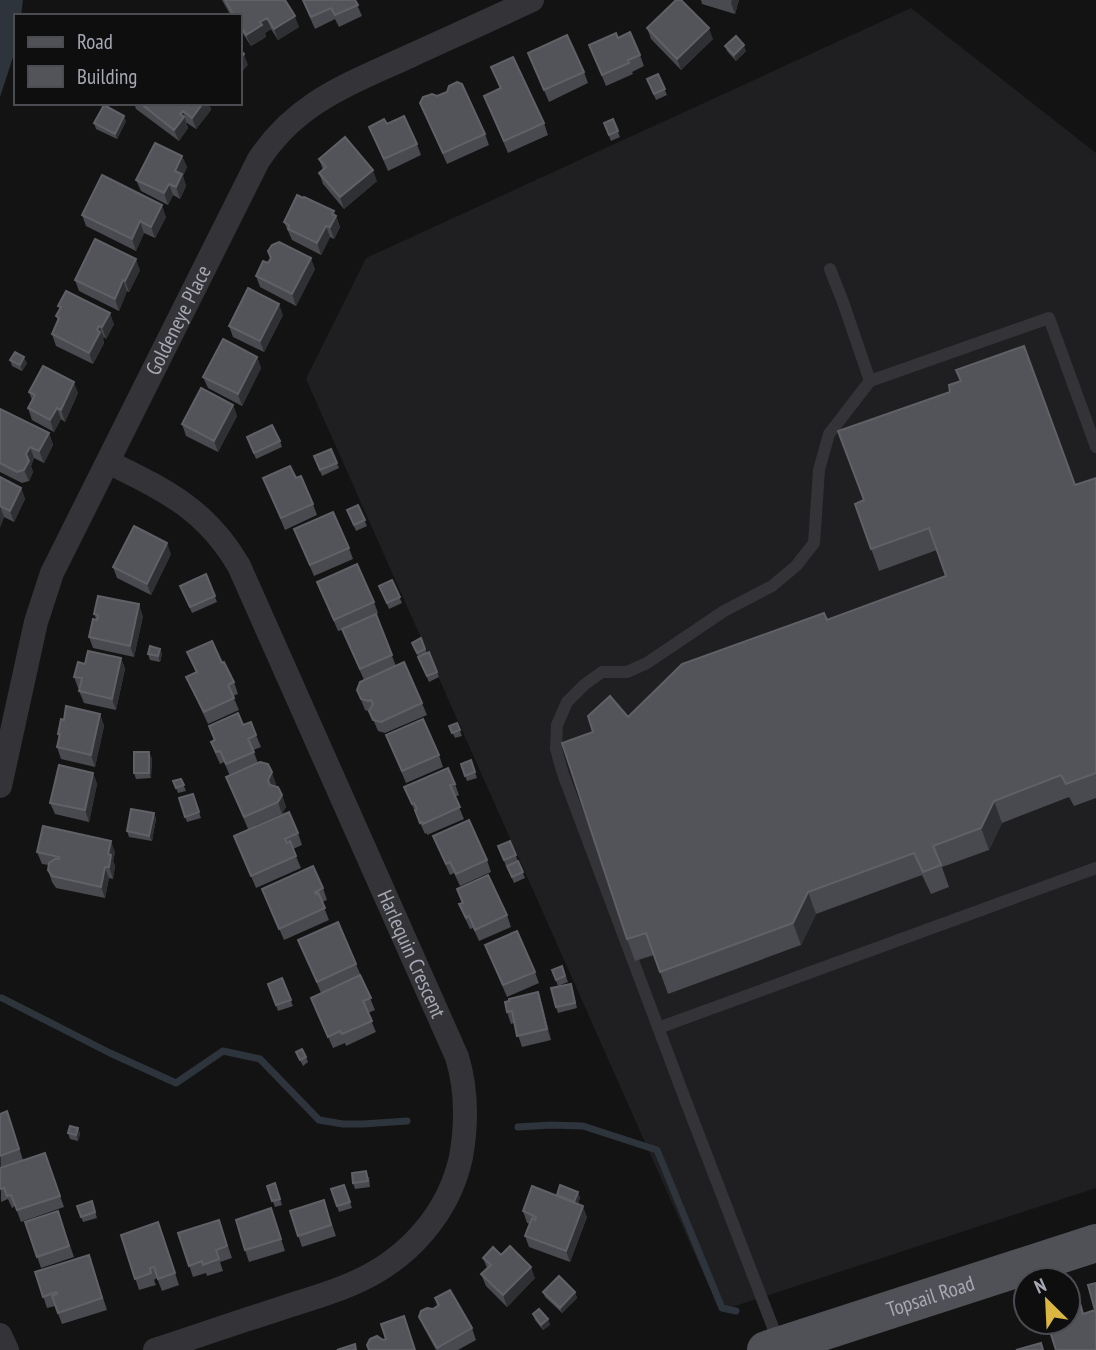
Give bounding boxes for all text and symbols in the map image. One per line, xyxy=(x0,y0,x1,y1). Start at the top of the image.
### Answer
legend xyxy=(14,14,242,105)
text: Road xyxy=(77,28,113,55)
text: Building xyxy=(77,63,137,90)
street label: Goldeneye Place xyxy=(139,261,217,379)
street label: Harlequin Crescent xyxy=(372,886,452,1022)
north arrow xyxy=(1012,1266,1082,1336)
street label: Topsail Road xyxy=(883,1269,978,1323)
text: N xyxy=(1031,1272,1050,1299)

